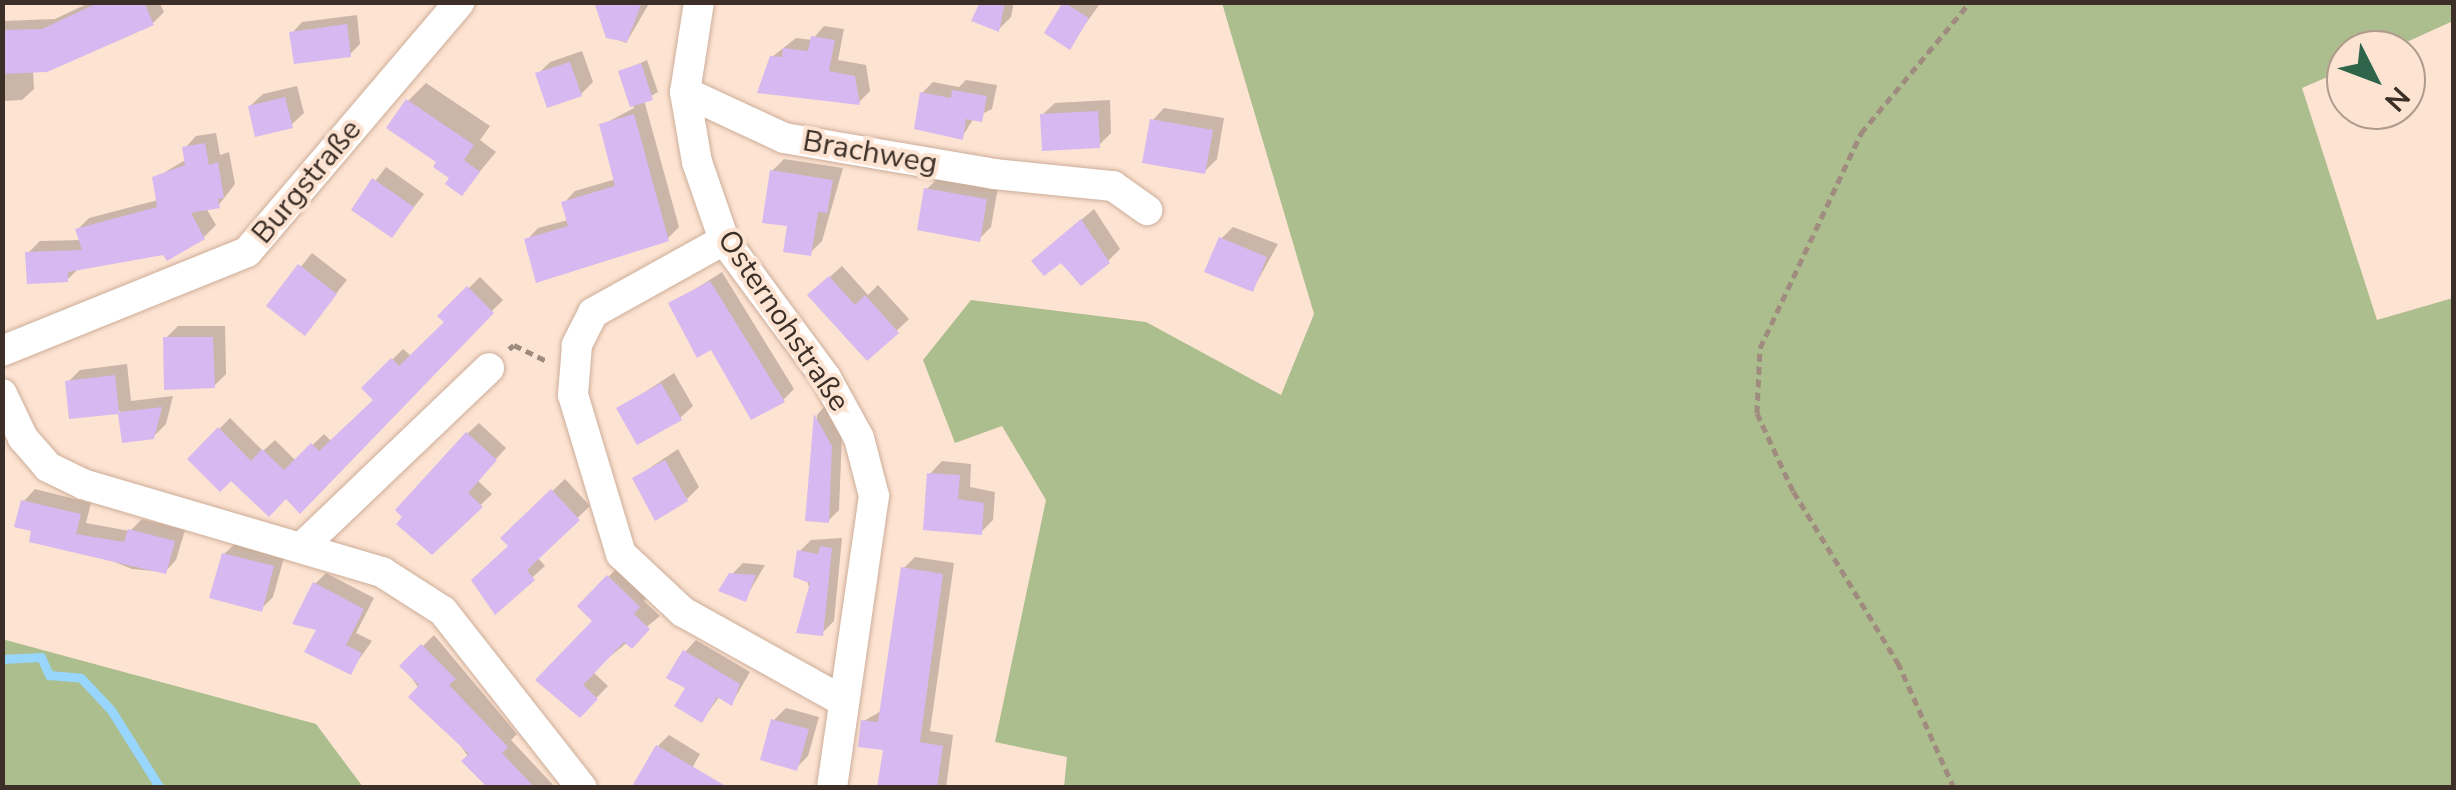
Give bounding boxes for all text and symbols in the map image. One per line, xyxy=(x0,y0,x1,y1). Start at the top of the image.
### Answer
north arrow xyxy=(2326,30,2426,130)
text: N xyxy=(2376,78,2418,119)
street label: Burgstraße xyxy=(245,113,369,251)
street label: Brachweg xyxy=(800,123,940,183)
street label: Osternohstraße xyxy=(709,224,857,418)

